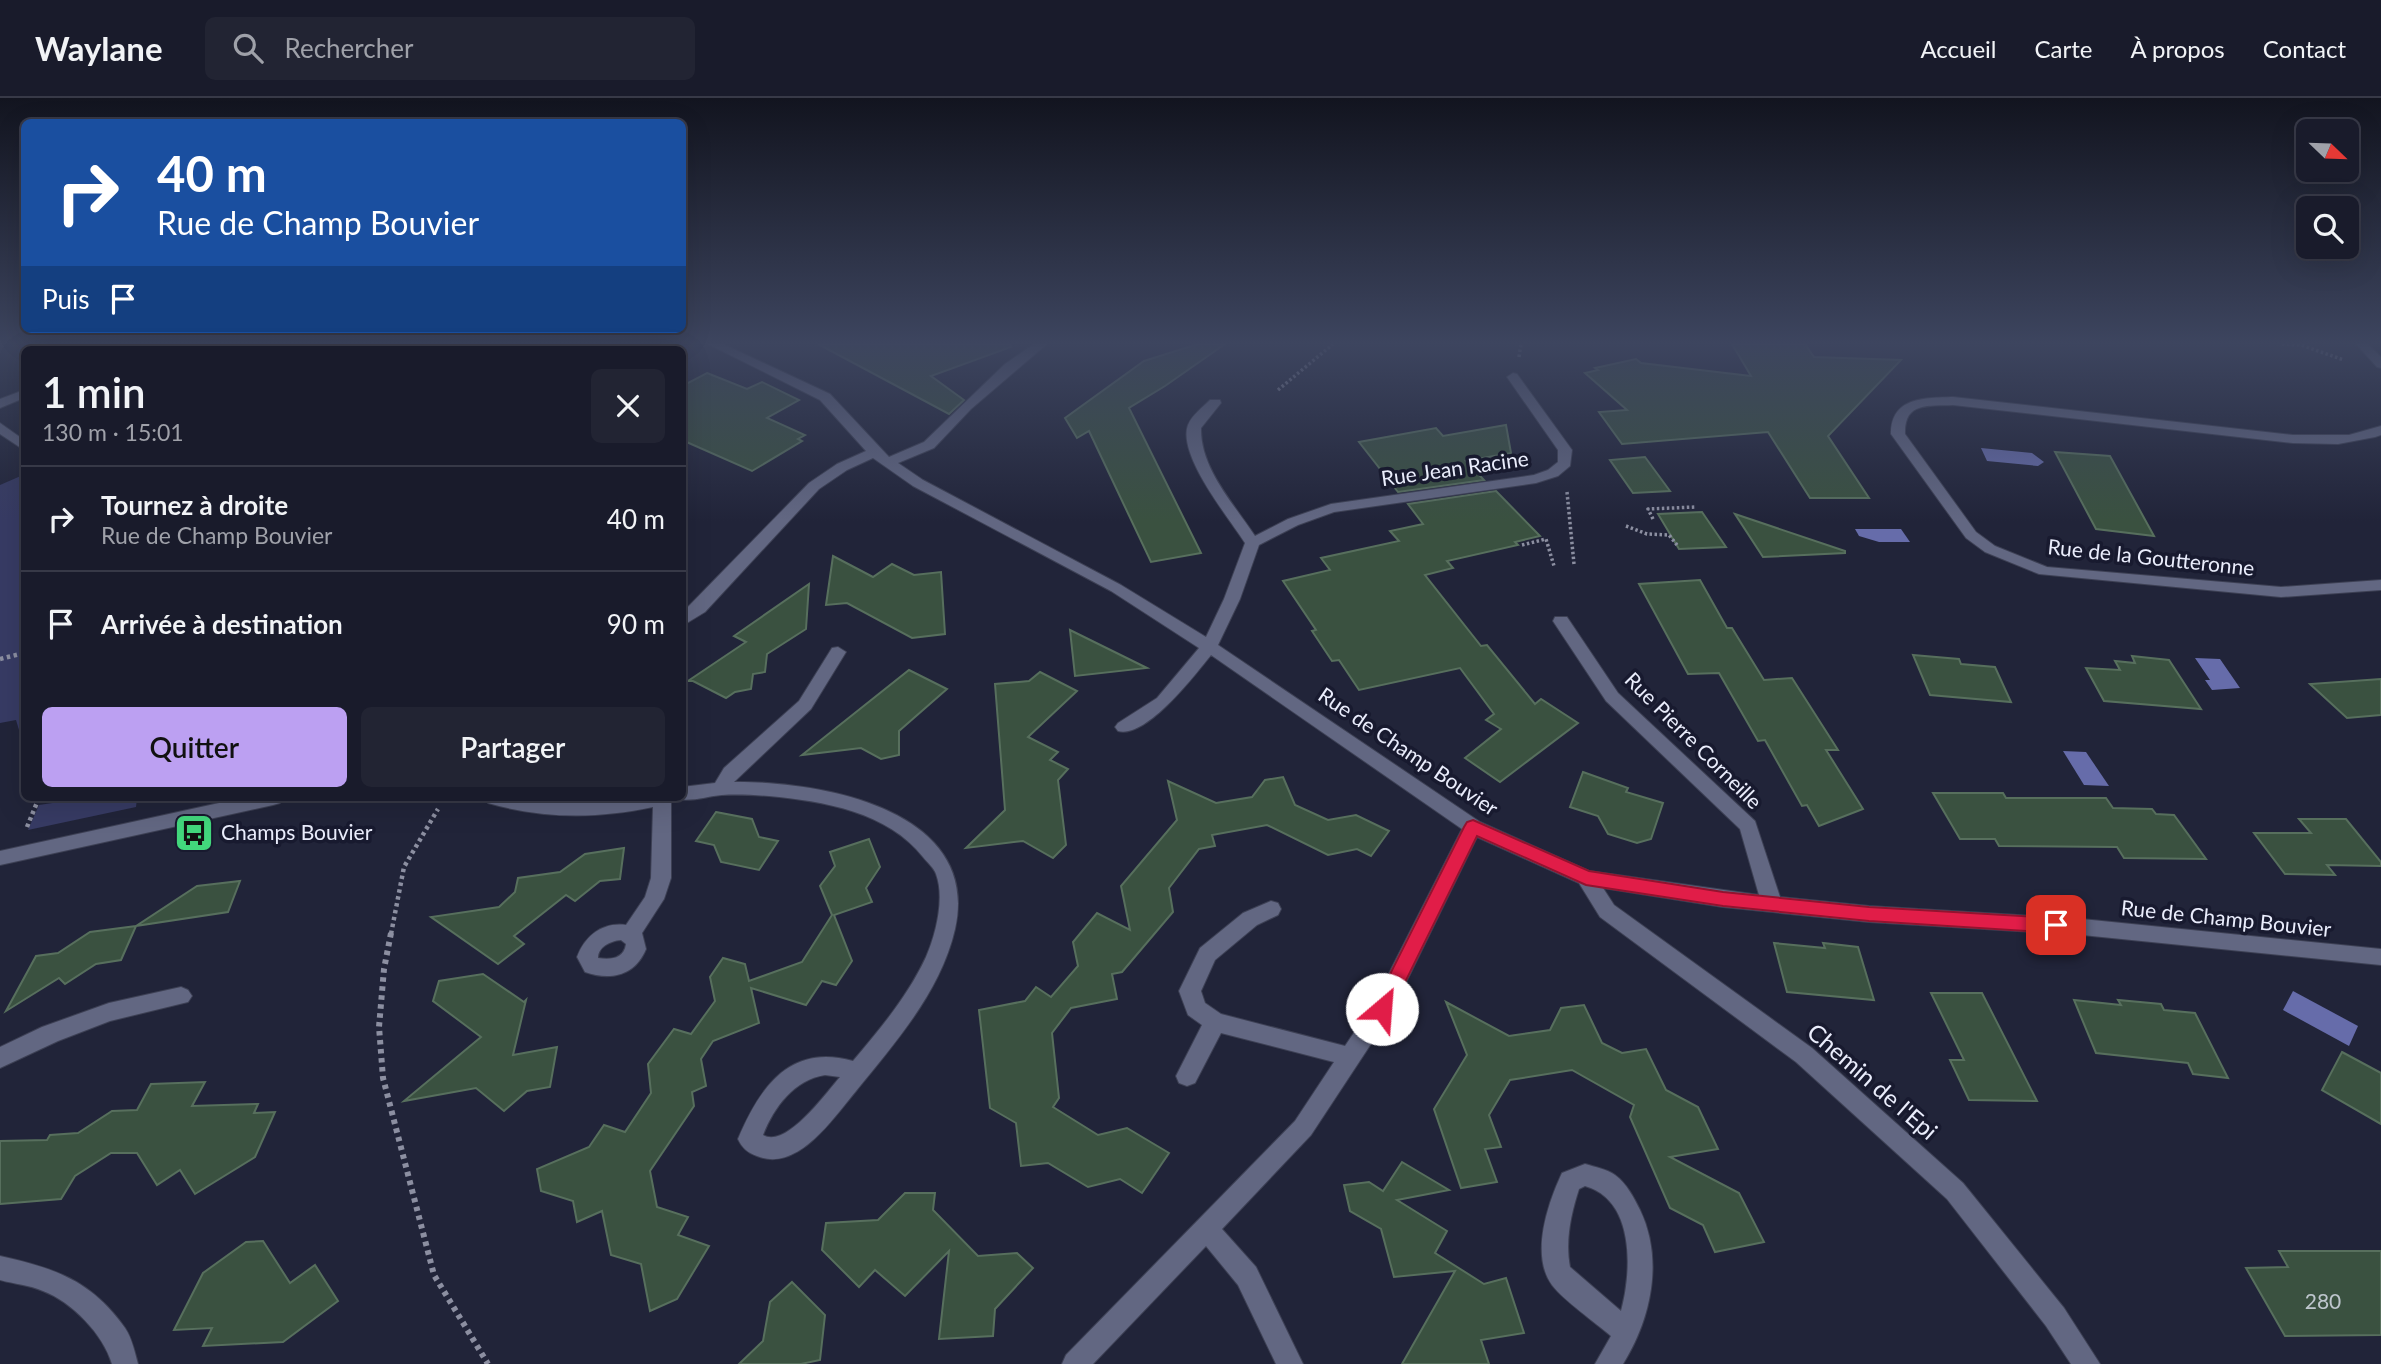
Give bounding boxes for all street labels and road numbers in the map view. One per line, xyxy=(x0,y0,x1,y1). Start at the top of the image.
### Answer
street label: Rue Jean Racine xyxy=(1379,445,1530,490)
street label: Rue de la Goutteronne xyxy=(2047,533,2256,580)
street label: Rue Pierre Corneille xyxy=(1620,666,1768,814)
street label: Rue de Champ Bouvier xyxy=(1314,681,1504,820)
street label: Rue de Champ Bouvier xyxy=(2120,894,2333,941)
street label: Chemin de l'Epi xyxy=(1802,1017,1944,1145)

